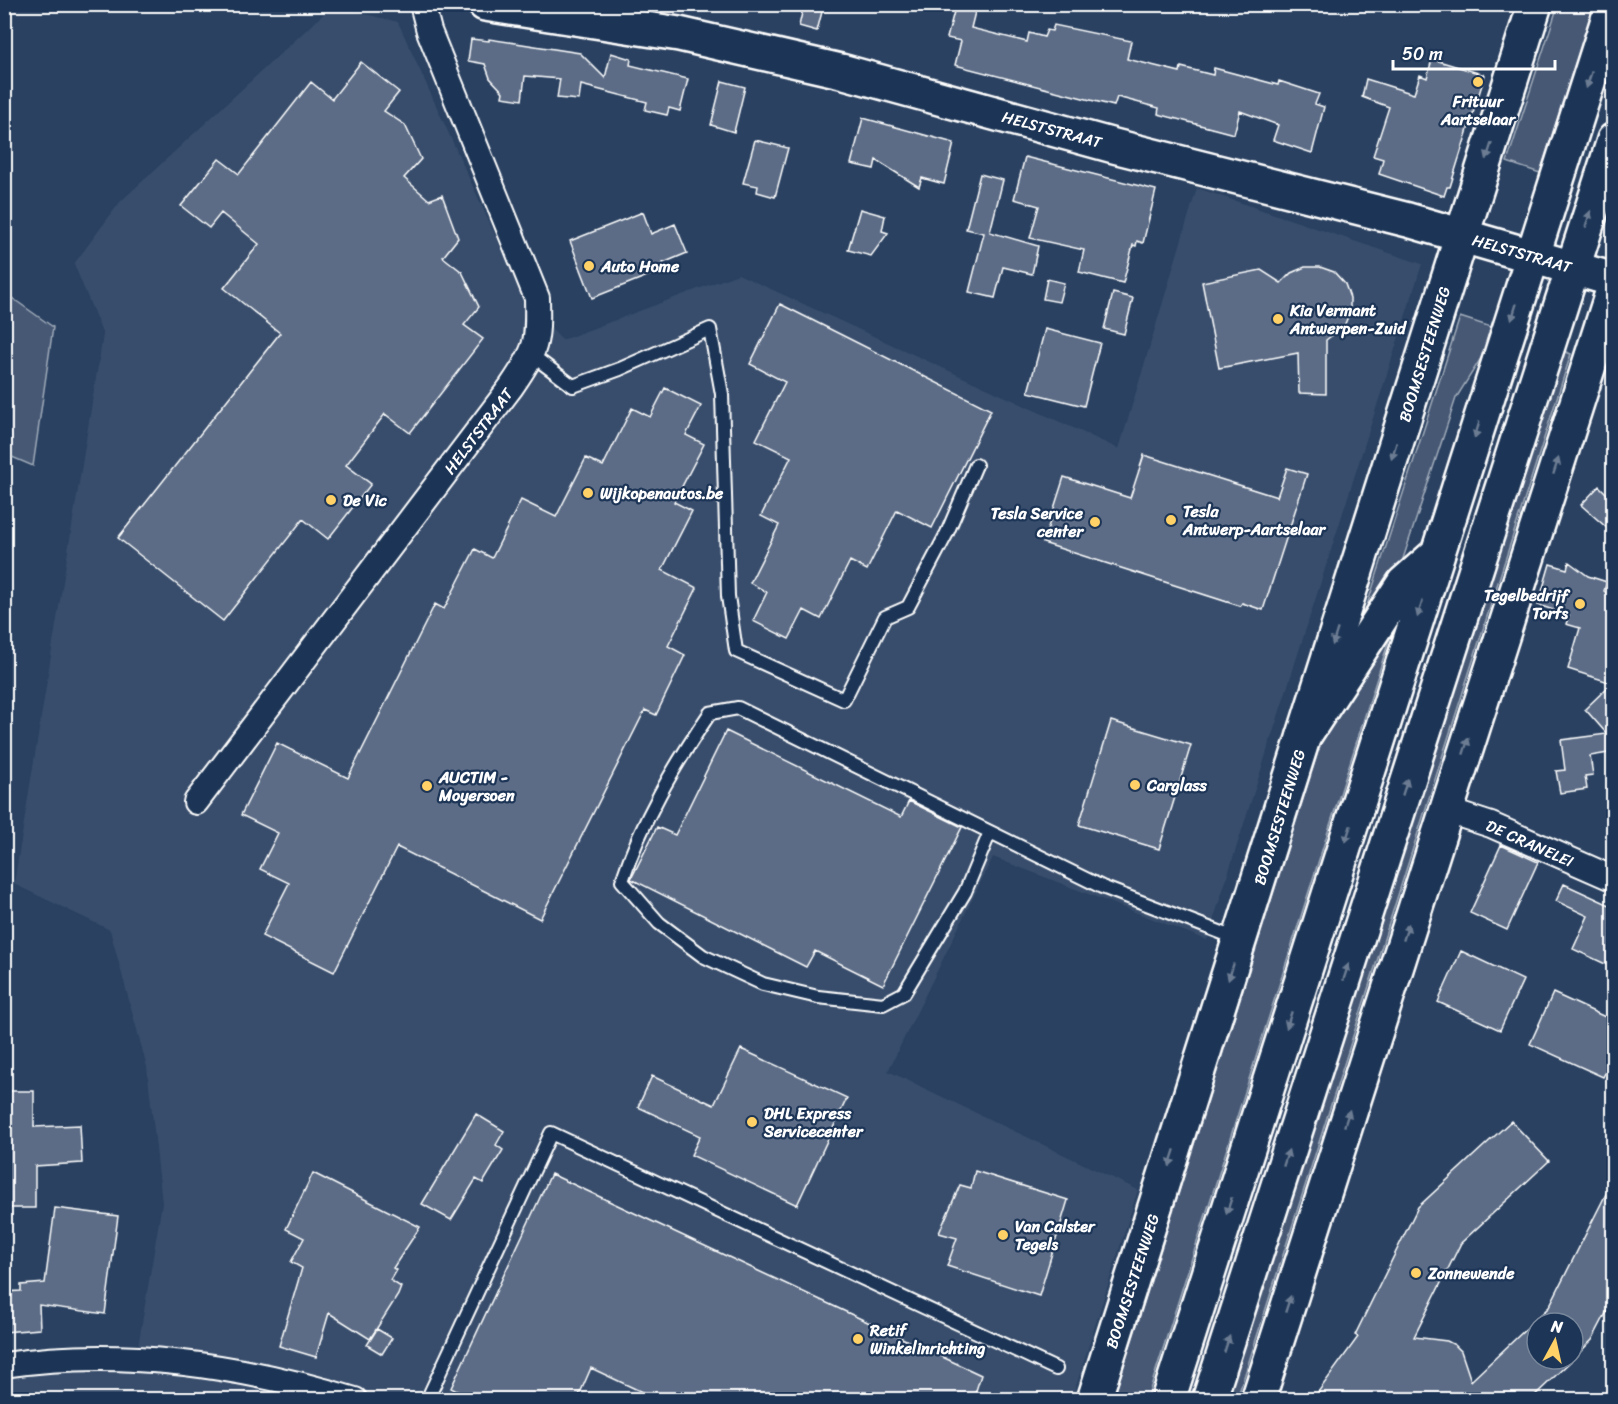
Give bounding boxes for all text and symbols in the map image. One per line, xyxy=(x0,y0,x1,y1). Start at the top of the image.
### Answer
scale bar xyxy=(1393,33,1555,71)
text: 50 m xyxy=(1402,38,1443,70)
one-way arrow xyxy=(1584,71,1593,89)
marker: Frituur Aartselaar xyxy=(1471,75,1485,89)
place label: Frituur Aartselaar xyxy=(1440,87,1516,134)
street label: HELSTSTRAAT xyxy=(999,102,1106,157)
one-way arrow xyxy=(1484,142,1493,160)
one-way arrow xyxy=(1584,210,1593,228)
street label: HELSTSTRAAT xyxy=(1469,225,1576,282)
place label: Auto Home xyxy=(600,252,680,281)
marker: Auto Home xyxy=(582,259,596,273)
street label: BOOMSESTEENWEG xyxy=(1390,283,1459,426)
place label: Kia Vermant Antwerpen-Zuid xyxy=(1289,296,1407,343)
one-way arrow xyxy=(1509,303,1518,321)
marker: Kia Vermant Antwerpen-Zuid xyxy=(1271,312,1285,326)
street label: HELSTSTRAAT xyxy=(436,381,522,481)
one-way arrow xyxy=(1471,421,1481,439)
one-way arrow xyxy=(1389,442,1398,460)
one-way arrow xyxy=(1551,457,1561,475)
place label: Wijkopenautos.be xyxy=(600,479,724,508)
place label: De Vic xyxy=(343,486,388,515)
marker: Wijkopenautos.be xyxy=(581,486,595,500)
marker: De Vic xyxy=(324,493,338,507)
place label: Tesla Antwerp-Aartselaar xyxy=(1182,497,1327,544)
place label: Tesla Service center xyxy=(991,499,1084,546)
marker: Tesla Antwerp-Aartselaar xyxy=(1164,513,1178,527)
marker: Tesla Service center xyxy=(1088,515,1102,529)
place label: Tegelbedrijf Torfs xyxy=(1484,581,1571,628)
marker: Tegelbedrijf Torfs xyxy=(1573,597,1587,611)
one-way arrow xyxy=(1415,600,1424,618)
one-way arrow xyxy=(1330,628,1339,646)
one-way arrow xyxy=(1461,737,1471,755)
street label: BOOMSESTEENWEG xyxy=(1245,746,1314,889)
place label: AUCTIM - Moyersoen xyxy=(438,763,515,810)
place label: Carglass xyxy=(1146,771,1208,800)
marker: Carglass xyxy=(1128,778,1142,792)
one-way arrow xyxy=(1401,778,1410,796)
marker: AUCTIM - Moyersoen xyxy=(420,779,434,793)
street label: DE CRANELEI xyxy=(1481,811,1579,876)
one-way arrow xyxy=(1343,825,1352,843)
one-way arrow xyxy=(1402,923,1411,941)
one-way arrow xyxy=(1226,963,1236,981)
one-way arrow xyxy=(1342,963,1351,981)
one-way arrow xyxy=(1283,1011,1293,1029)
place label: DHL Express Servicecenter xyxy=(763,1099,864,1146)
one-way arrow xyxy=(1343,1109,1352,1127)
marker: DHL Express Servicecenter xyxy=(745,1115,759,1129)
one-way arrow xyxy=(1166,1149,1176,1167)
one-way arrow xyxy=(1282,1149,1292,1167)
one-way arrow xyxy=(1224,1197,1234,1215)
street label: BOOMSESTEENWEG xyxy=(1097,1210,1168,1353)
place label: Van Calster Tegels xyxy=(1015,1212,1096,1259)
marker: Van Calster Tegels xyxy=(996,1228,1010,1242)
place label: Zonnewende xyxy=(1427,1259,1515,1288)
marker: Zonnewende xyxy=(1409,1266,1423,1280)
one-way arrow xyxy=(1284,1295,1293,1313)
north arrow xyxy=(1525,1311,1585,1371)
text: N xyxy=(1549,1311,1565,1342)
place label: Retif Winkelinrichting xyxy=(869,1316,986,1363)
marker: Retif Winkelinrichting xyxy=(851,1332,865,1346)
one-way arrow xyxy=(1223,1335,1232,1353)

